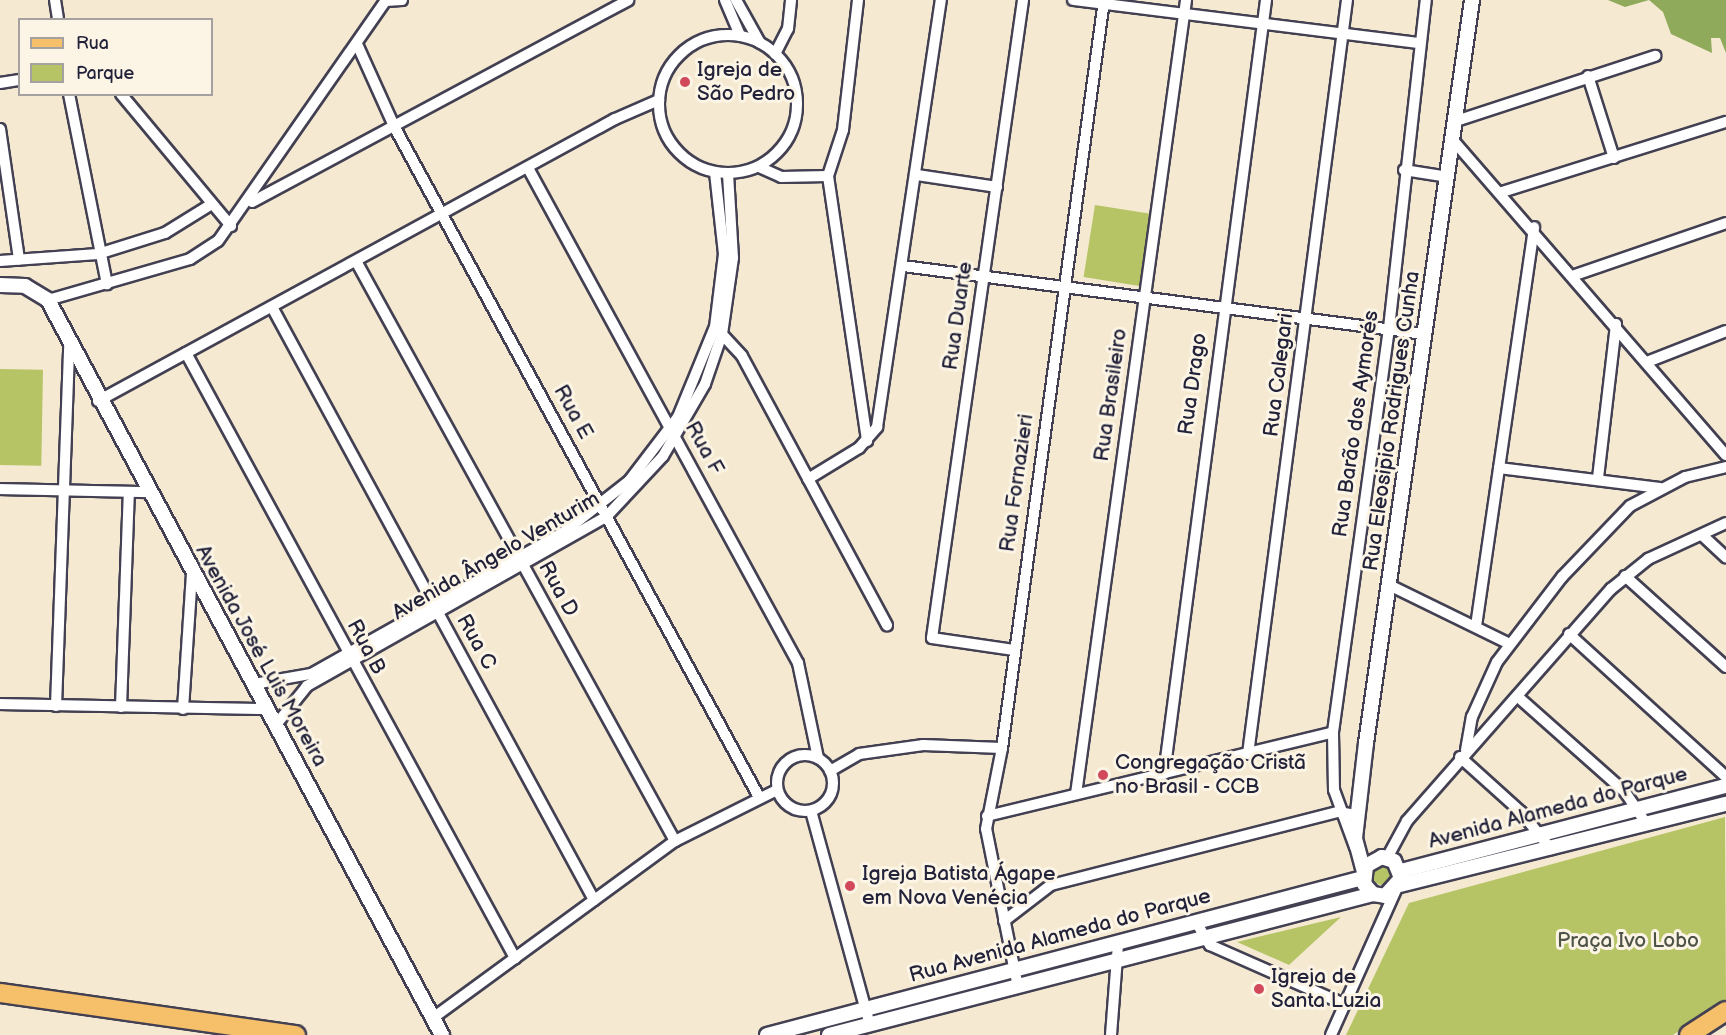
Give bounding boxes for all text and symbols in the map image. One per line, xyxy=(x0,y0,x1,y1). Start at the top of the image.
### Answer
legend xyxy=(18,18,213,96)
text: Rua xyxy=(76,33,109,54)
place label: Igreja de São Pedro xyxy=(697,57,795,107)
text: Parque xyxy=(76,63,134,84)
marker: Igreja de São Pedro xyxy=(678,75,692,89)
street label: Rua Duarte xyxy=(938,260,978,372)
street label: Rua Eleosipio Rodrigues Cunha xyxy=(1358,269,1426,573)
street label: Rua Barão dos Aymorés xyxy=(1328,309,1384,539)
street label: Rua Calegari xyxy=(1259,312,1299,438)
street label: Rua Brasileiro xyxy=(1089,327,1133,463)
street label: Rua Drago xyxy=(1173,331,1213,437)
street label: Rua E xyxy=(548,381,598,443)
street label: Rua Fornazieri xyxy=(995,412,1039,554)
street label: Rua F xyxy=(679,417,729,479)
street label: Avenida Ângelo Venturim xyxy=(388,486,604,626)
street label: Avenida José Luis Moreira xyxy=(189,540,333,772)
street label: Rua D xyxy=(533,557,583,621)
street label: Rua C xyxy=(451,610,501,674)
street label: Rua B xyxy=(341,615,391,679)
place label: Congregação Cristã no Brasil - CCB xyxy=(1115,750,1306,800)
street label: Avenida Alameda do Parque xyxy=(1426,761,1690,855)
marker: Congregação Cristã no Brasil - CCB xyxy=(1096,768,1110,782)
place label: Igreja Batista Ágape em Nova Venécia xyxy=(862,861,1055,911)
marker: Igreja Batista Ágape em Nova Venécia xyxy=(843,879,857,893)
street label: Rua Avenida Alameda do Parque xyxy=(906,884,1214,988)
park label: Praça Ivo Lobo xyxy=(1557,928,1699,954)
place label: Igreja de Santa Luzia xyxy=(1271,964,1381,1014)
marker: Igreja de Santa Luzia xyxy=(1252,982,1266,996)

